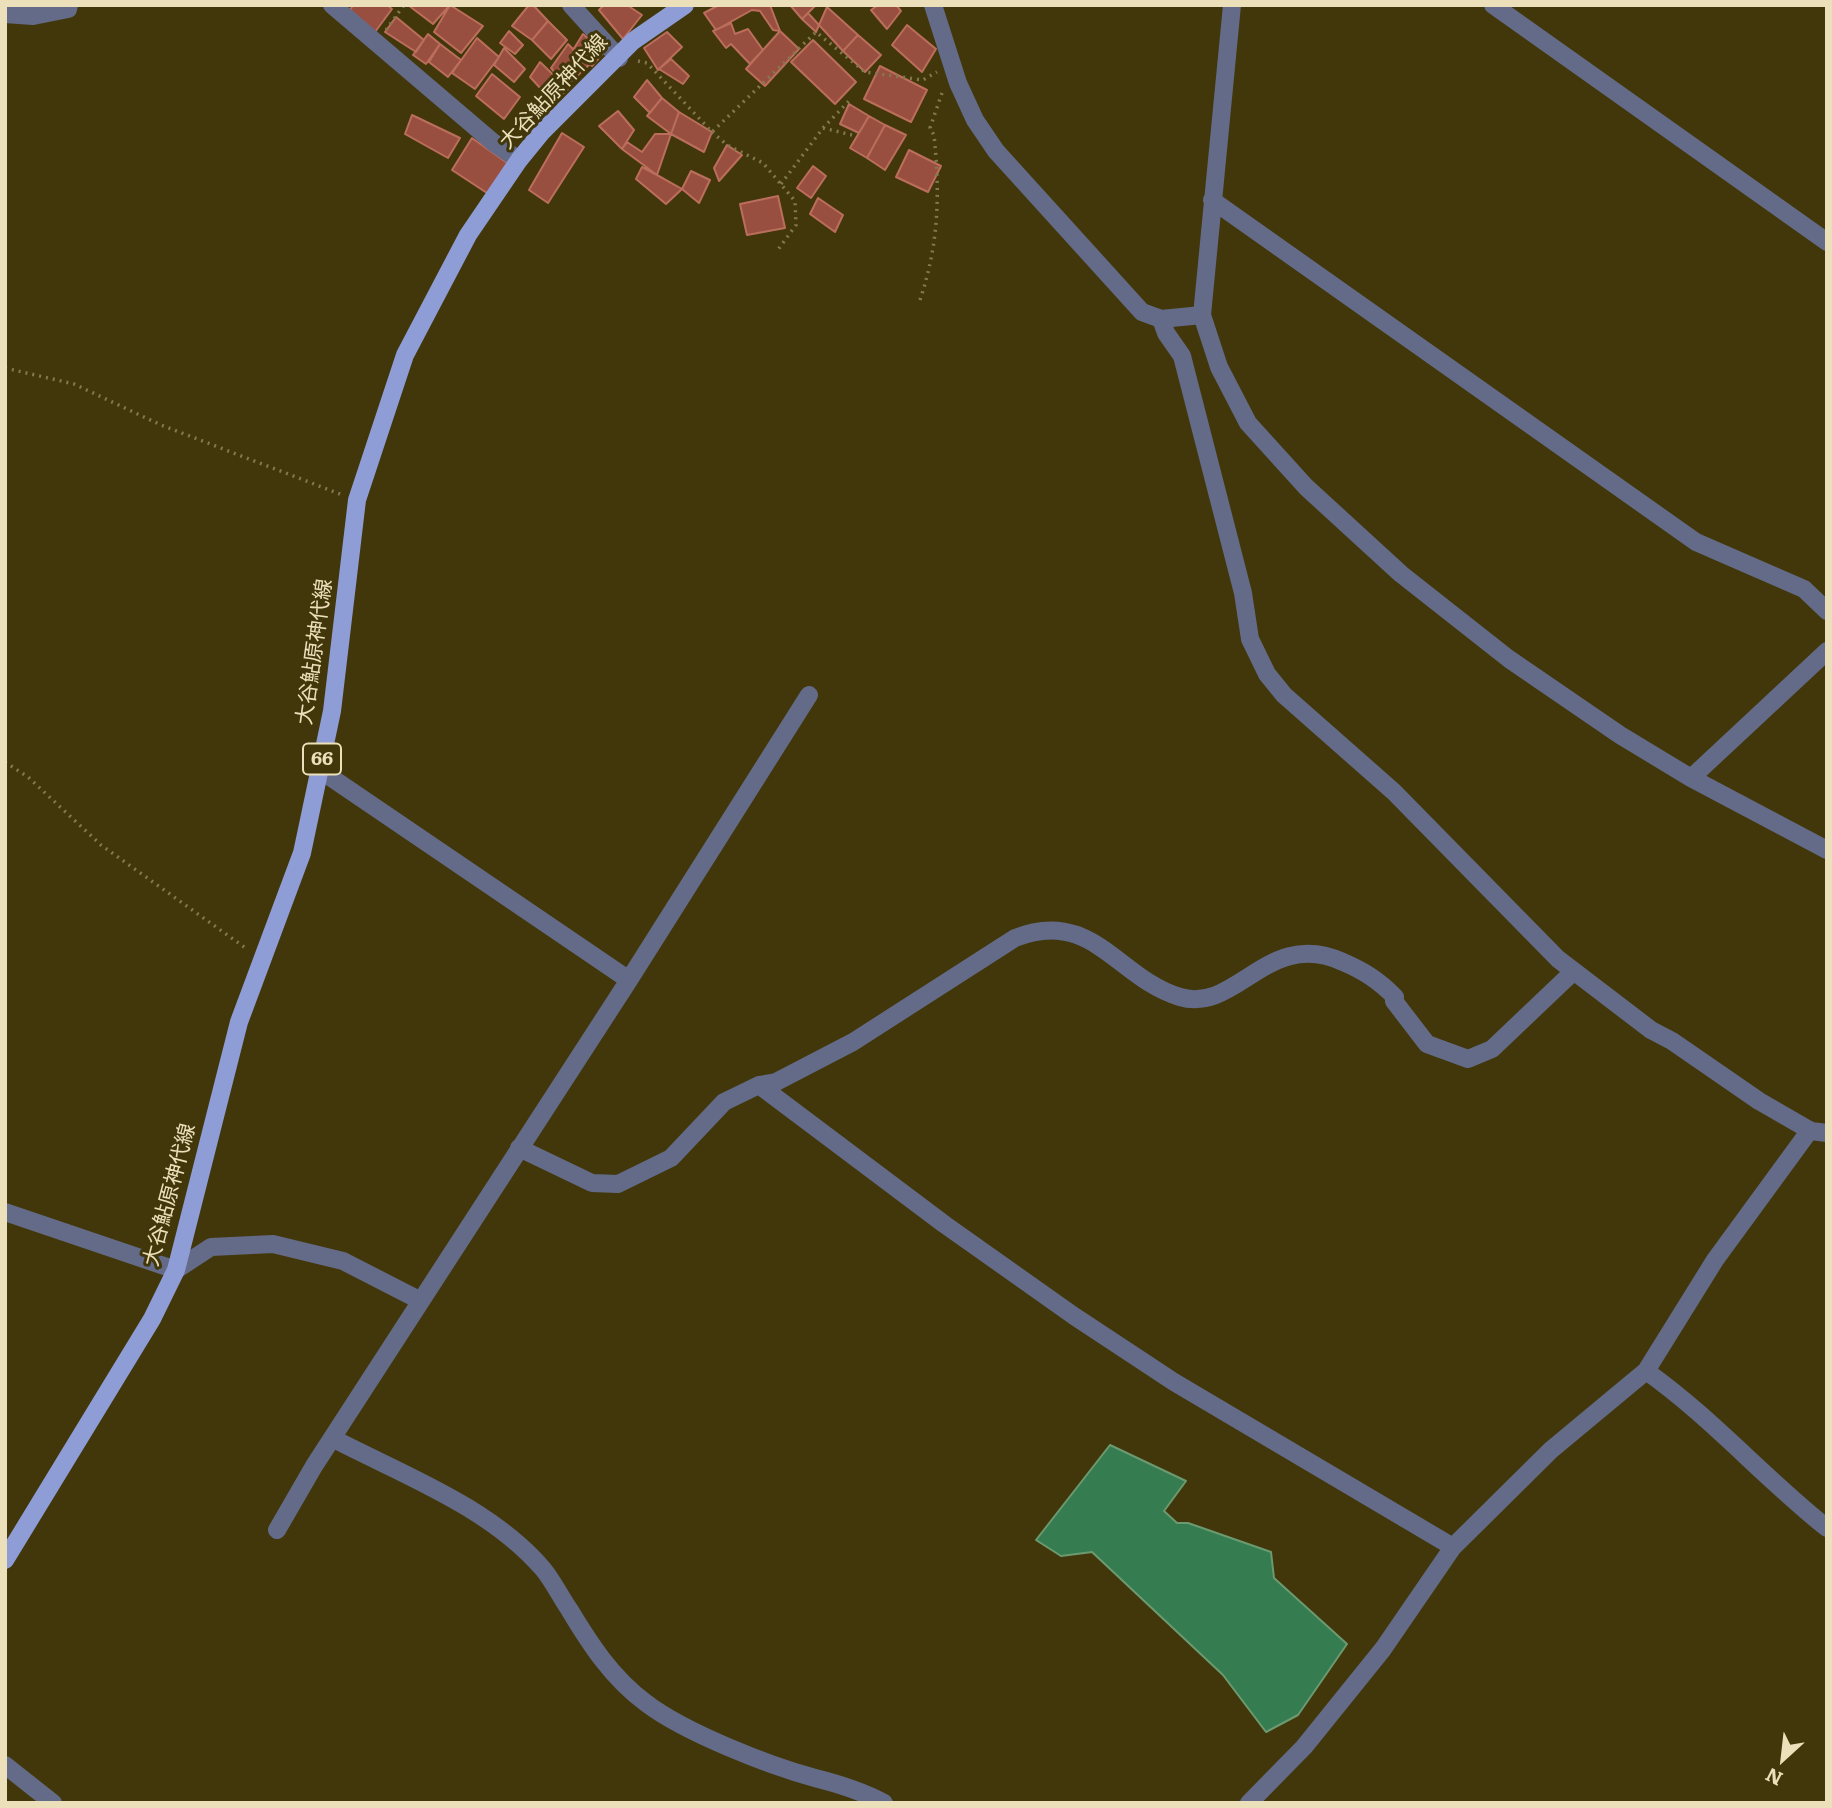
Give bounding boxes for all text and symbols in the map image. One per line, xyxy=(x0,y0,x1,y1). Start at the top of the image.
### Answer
street label: 大谷鮎原神代線 xyxy=(495,30,613,154)
street label: 大谷鮎原神代線 xyxy=(292,577,338,727)
road number: 66 xyxy=(303,744,341,774)
street label: 大谷鮎原神代線 xyxy=(139,1121,201,1269)
north arrow xyxy=(1748,1724,1818,1794)
text: N xyxy=(1760,1762,1787,1794)

